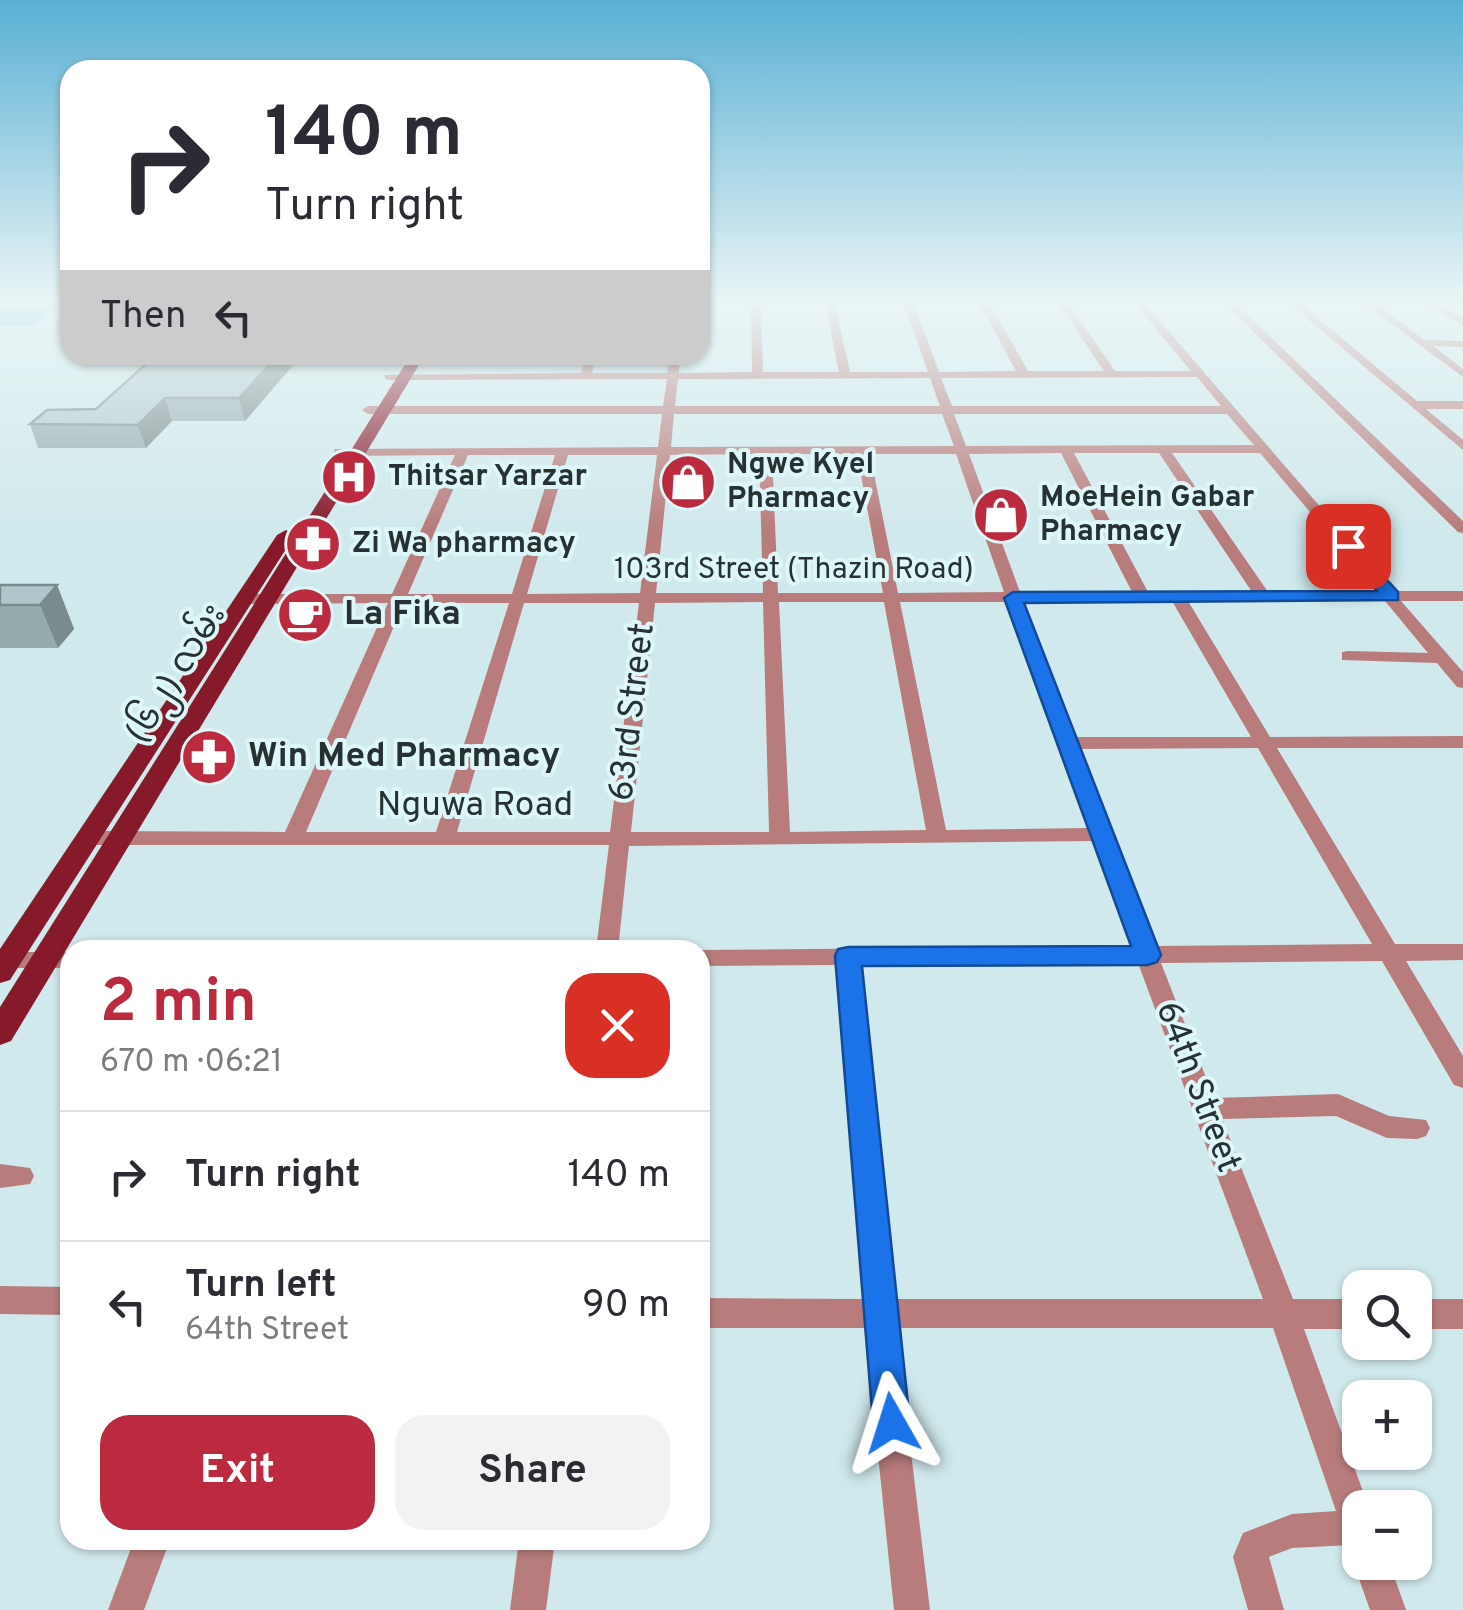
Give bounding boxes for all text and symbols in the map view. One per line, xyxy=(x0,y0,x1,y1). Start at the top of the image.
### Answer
text: 140 m xyxy=(265,92,463,181)
icon: right xyxy=(100,100,230,230)
text: Turn right xyxy=(265,179,464,236)
icon: left xyxy=(206,290,261,345)
text: Then xyxy=(100,293,186,342)
hospital icon: Thitsar Yarzar xyxy=(319,447,379,507)
place label: Ngwe Kyel Pharmacy xyxy=(727,447,874,518)
shop icon: Ngwe Kyel Pharmacy xyxy=(658,452,718,512)
place label: Thitsar Yarzar xyxy=(388,459,587,496)
place label: MoeHein Gabar Pharmacy xyxy=(1040,480,1255,551)
shop icon: MoeHein Gabar Pharmacy xyxy=(971,485,1031,545)
pin xyxy=(1306,504,1391,589)
pharmacy icon: Zi Wa pharmacy xyxy=(283,514,343,574)
icon: arrive xyxy=(1321,519,1376,574)
place label: Zi Wa pharmacy xyxy=(352,526,576,563)
street label: 103rd Street (Thazin Road) xyxy=(614,552,974,589)
cafe icon: La Fika xyxy=(275,585,335,645)
street label: (၆၂) လမ်း xyxy=(113,593,240,754)
place label: La Fika xyxy=(344,593,461,637)
street label: 63rd Street xyxy=(600,620,666,804)
pharmacy icon: Win Med Pharmacy xyxy=(179,727,239,787)
place label: Win Med Pharmacy xyxy=(248,735,560,779)
street label: Nguwa Road xyxy=(377,784,573,828)
text: 2 min xyxy=(100,967,257,1043)
button: close xyxy=(565,973,670,1078)
street label: 64th Street xyxy=(1144,995,1250,1179)
text: 670 m · 06:21 xyxy=(100,1043,283,1083)
icon: right xyxy=(100,1149,155,1204)
text: Turn right xyxy=(185,1152,360,1201)
text: 140 m xyxy=(567,1152,670,1201)
text: Turn left xyxy=(185,1262,337,1311)
map controls xyxy=(1342,1270,1432,1580)
button: search xyxy=(1342,1270,1432,1360)
icon: left xyxy=(100,1279,155,1334)
text: 90 m xyxy=(582,1282,670,1331)
text: 64th Street xyxy=(185,1311,349,1351)
position arrow xyxy=(840,1371,944,1475)
button: + xyxy=(1342,1380,1432,1470)
button: Exit xyxy=(100,1415,375,1530)
button: Share xyxy=(395,1415,670,1530)
button: − xyxy=(1342,1490,1432,1580)

